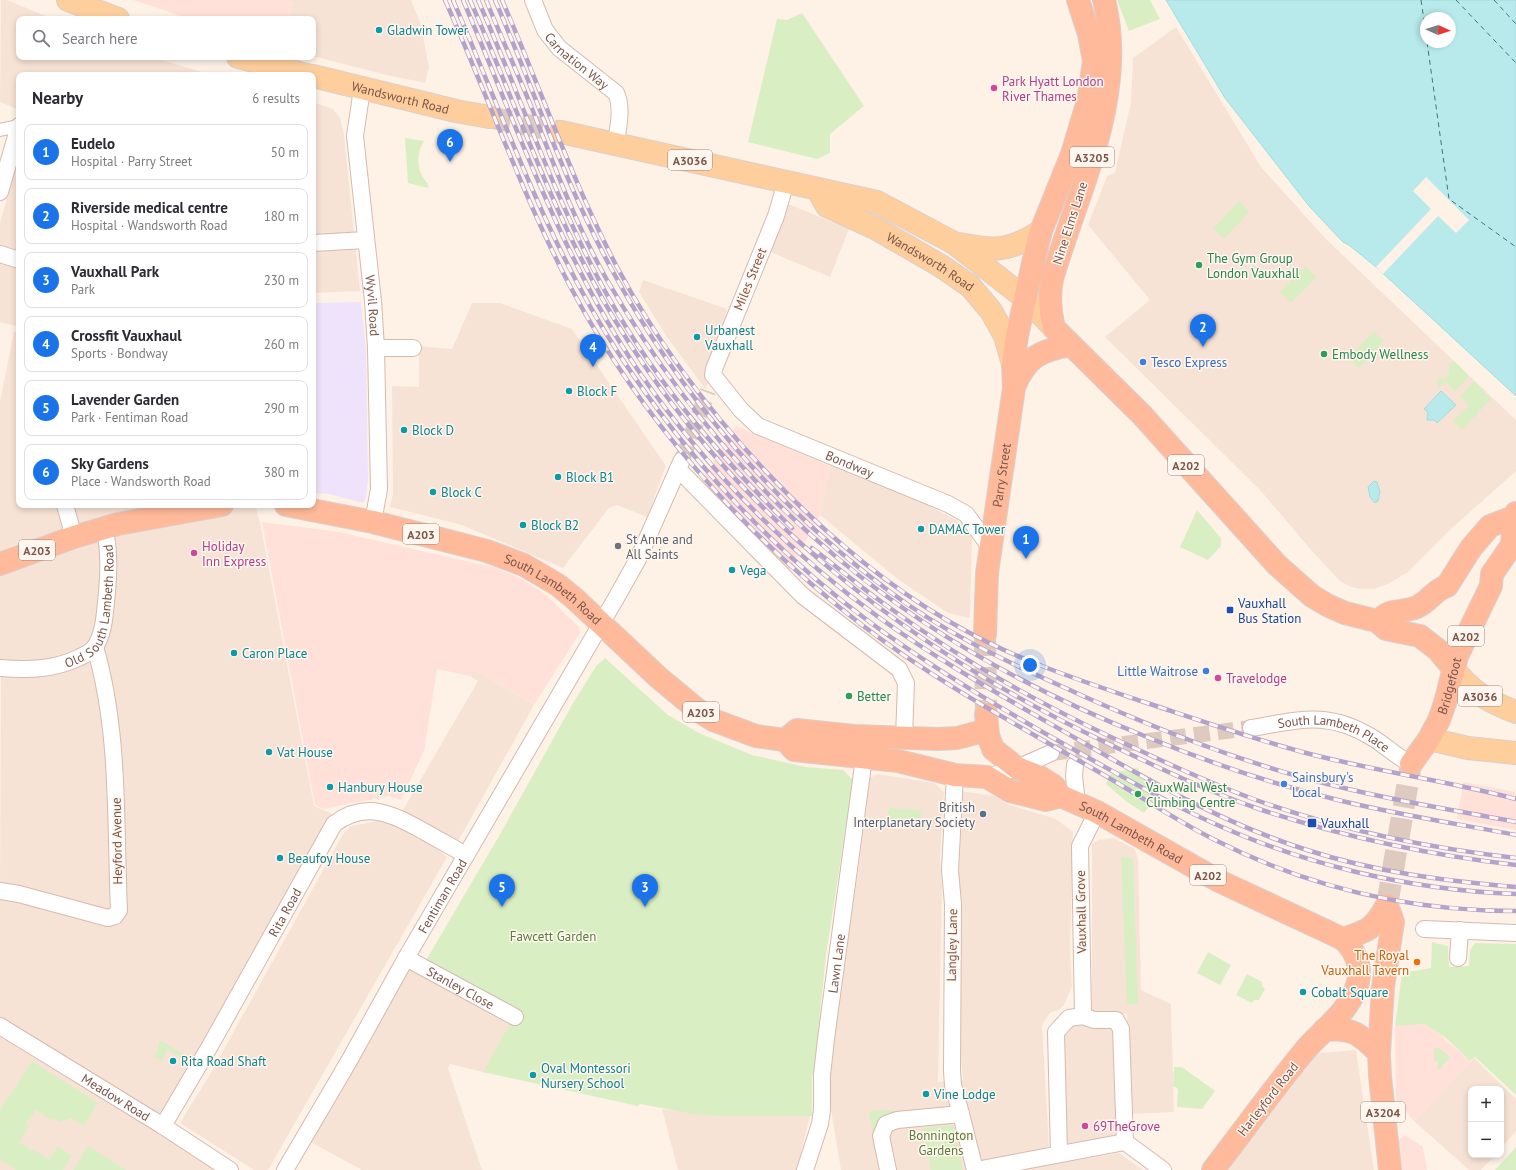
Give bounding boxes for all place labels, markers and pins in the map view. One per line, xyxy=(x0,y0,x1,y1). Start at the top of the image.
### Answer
place label: Gladwin Tower xyxy=(387,22,469,39)
marker: Gladwin Tower xyxy=(374,25,384,35)
place label: Park Hyatt London River Thames xyxy=(1002,73,1104,105)
marker: Park Hyatt London River Thames xyxy=(989,83,999,93)
pin: 6 xyxy=(437,129,463,162)
place label: The Gym Group London Vauxhall xyxy=(1207,250,1299,282)
marker: The Gym Group London Vauxhall xyxy=(1194,260,1204,270)
pin: 2 xyxy=(1190,314,1216,347)
place label: Urbanest Vauxhall xyxy=(704,322,756,354)
marker: Urbanest Vauxhall xyxy=(692,332,702,342)
pin: 4 xyxy=(580,334,606,367)
place label: Embody Wellness xyxy=(1332,346,1428,363)
marker: Embody Wellness xyxy=(1319,349,1329,359)
place label: Tesco Express xyxy=(1151,354,1227,371)
marker: Tesco Express xyxy=(1138,357,1148,367)
place label: Block F xyxy=(577,383,618,400)
marker: Block F xyxy=(564,386,574,396)
place label: Block D xyxy=(412,422,454,439)
marker: Block D xyxy=(399,425,409,435)
place label: Block B1 xyxy=(566,469,614,486)
marker: Block B1 xyxy=(553,472,563,482)
place label: Block C xyxy=(441,484,482,501)
marker: Block C xyxy=(428,487,438,497)
place label: Block B2 xyxy=(531,517,579,534)
marker: Block B2 xyxy=(518,520,528,530)
place label: DAMAC Tower xyxy=(929,521,1006,538)
marker: DAMAC Tower xyxy=(916,524,926,534)
pin: 1 xyxy=(1013,526,1039,559)
place label: St Anne and All Saints xyxy=(626,531,693,563)
place label: Holiday Inn Express xyxy=(202,538,266,570)
marker: St Anne and All Saints xyxy=(613,541,623,551)
marker: Holiday Inn Express xyxy=(189,548,199,558)
place label: Vega xyxy=(739,562,767,579)
marker: Vega xyxy=(727,565,737,575)
place label: Vauxhall Bus Station xyxy=(1237,595,1301,627)
marker: Vauxhall Bus Station xyxy=(1225,605,1235,615)
place label: Caron Place xyxy=(242,645,307,662)
marker: Caron Place xyxy=(229,648,239,658)
place label: Little Waitrose xyxy=(1117,663,1198,680)
marker: Little Waitrose xyxy=(1201,666,1211,676)
place label: Travelodge xyxy=(1226,670,1287,687)
marker: Travelodge xyxy=(1213,673,1223,683)
place label: Better xyxy=(857,688,891,705)
marker: Better xyxy=(844,691,854,701)
place label: Vat House xyxy=(276,744,333,761)
marker: Vat House xyxy=(264,747,274,757)
place label: Sainsbury's Local xyxy=(1292,769,1353,801)
place label: Hanbury House xyxy=(338,779,423,796)
place label: VauxWall West Climbing Centre xyxy=(1145,779,1235,811)
marker: Sainsbury's Local xyxy=(1279,779,1289,789)
marker: Hanbury House xyxy=(325,782,335,792)
marker: VauxWall West Climbing Centre xyxy=(1133,789,1143,799)
place label: British Interplanetary Society xyxy=(853,799,975,831)
marker: British Interplanetary Society xyxy=(978,809,988,819)
place label: Vauxhall xyxy=(1320,815,1369,832)
marker: Vauxhall xyxy=(1306,817,1318,829)
place label: Beaufoy House xyxy=(288,850,370,867)
marker: Beaufoy House xyxy=(275,853,285,863)
pin: 5 xyxy=(489,874,515,907)
pin: 3 xyxy=(632,874,658,907)
place label: The Royal Vauxhall Tavern xyxy=(1320,947,1409,979)
marker: The Royal Vauxhall Tavern xyxy=(1412,957,1422,967)
place label: Cobalt Square xyxy=(1311,984,1388,1001)
marker: Cobalt Square xyxy=(1298,987,1308,997)
place label: Rita Road Shaft xyxy=(181,1053,267,1070)
marker: Rita Road Shaft xyxy=(168,1056,178,1066)
place label: Oval Montessori Nursery School xyxy=(541,1060,631,1092)
marker: Oval Montessori Nursery School xyxy=(528,1070,538,1080)
place label: Vine Lodge xyxy=(933,1086,996,1103)
marker: Vine Lodge xyxy=(921,1089,931,1099)
place label: 69TheGrove xyxy=(1093,1118,1160,1135)
marker: 69TheGrove xyxy=(1080,1121,1090,1131)

